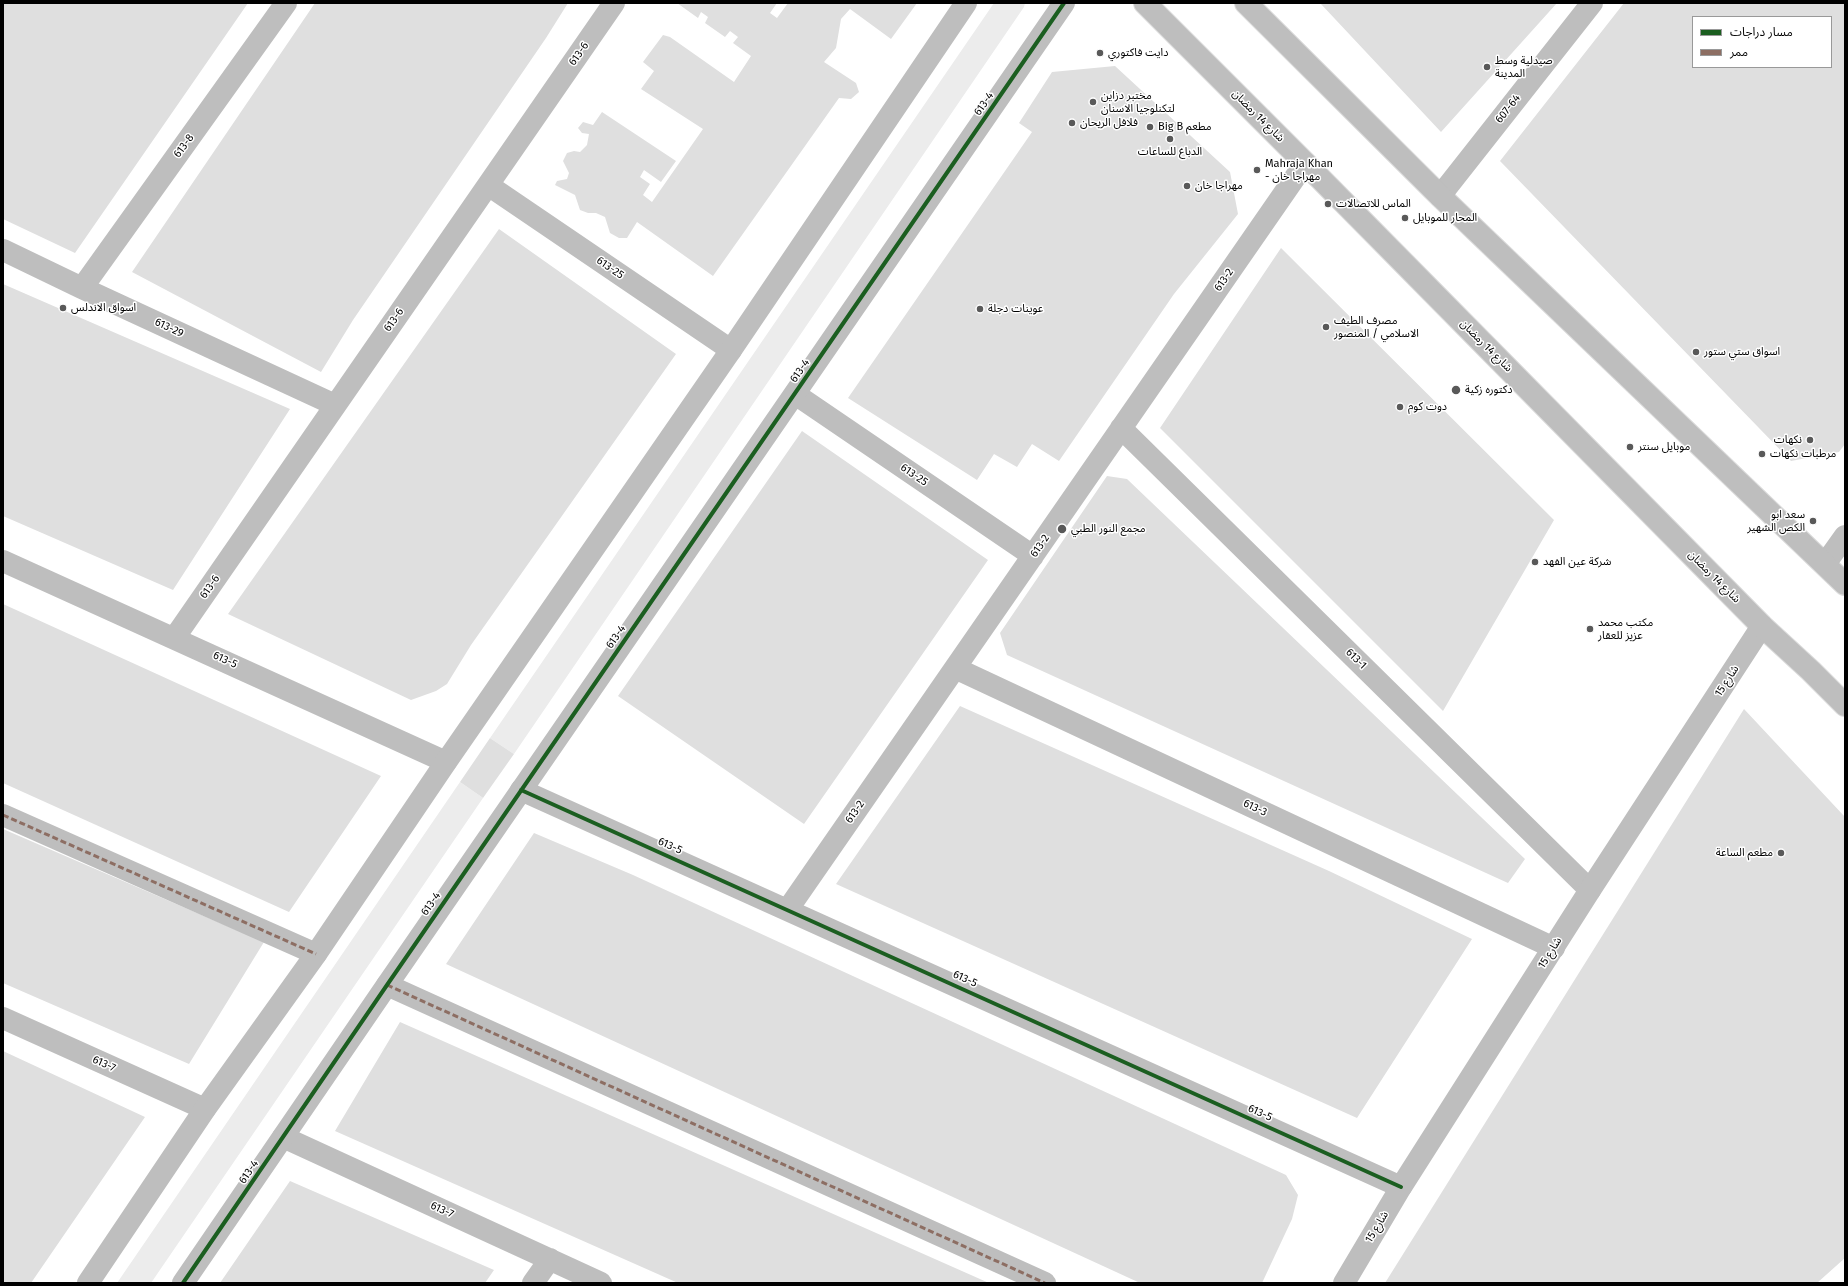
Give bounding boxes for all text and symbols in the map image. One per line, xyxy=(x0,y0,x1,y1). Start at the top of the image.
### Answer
legend xyxy=(1692,16,1832,68)
text: مسار دراجات xyxy=(1730,25,1793,39)
street label: 613-6 xyxy=(566,40,592,68)
text: ممر xyxy=(1730,45,1748,59)
place label: دايت فاكتوري xyxy=(1108,46,1168,60)
marker: دايت فاكتوري xyxy=(1095,48,1105,58)
place label: صيدلية وسط المدينة xyxy=(1495,54,1553,80)
marker: صيدلية وسط المدينة xyxy=(1482,62,1492,72)
street label: شارع 14 رمضان xyxy=(1229,87,1287,145)
place label: مختبر دزاين لتكنلوجيا الاسنان xyxy=(1101,89,1175,115)
street label: 613-4 xyxy=(971,90,997,118)
street label: 607-64 xyxy=(1493,92,1523,126)
marker: مختبر دزاين لتكنلوجيا الاسنان xyxy=(1088,97,1098,107)
place label: فلافل الريحان xyxy=(1080,116,1138,130)
marker: فلافل الريحان xyxy=(1067,118,1077,128)
place label: Big B مطعم xyxy=(1158,120,1212,134)
marker: Big B مطعم xyxy=(1145,122,1155,132)
street label: 613-8 xyxy=(171,132,197,160)
marker: الدباغ للساعات xyxy=(1165,134,1175,144)
place label: الدباغ للساعات xyxy=(1138,145,1202,159)
place label: Mahraja Khan - مهراجا خان xyxy=(1265,157,1333,183)
marker: Mahraja Khan - مهراجا خان xyxy=(1252,165,1262,175)
place label: مهراجا خان xyxy=(1195,179,1243,193)
marker: مهراجا خان xyxy=(1182,181,1192,191)
place label: الماس للاتصالات xyxy=(1336,197,1411,211)
marker: الماس للاتصالات xyxy=(1323,199,1333,209)
place label: المحار للموبايل xyxy=(1413,211,1477,225)
marker: المحار للموبايل xyxy=(1400,213,1410,223)
street label: 613-25 xyxy=(594,254,626,282)
street label: 613-2 xyxy=(1211,266,1237,294)
place label: اسواق الاندلس xyxy=(71,301,136,315)
place label: عوينات دجلة xyxy=(988,302,1043,316)
marker: اسواق الاندلس xyxy=(58,303,68,313)
marker: عوينات دجلة xyxy=(975,304,985,314)
street label: 613-6 xyxy=(381,306,407,334)
place label: مصرف الطيف الاسلامي / المنصور xyxy=(1334,314,1419,340)
street label: 613-29 xyxy=(152,316,186,340)
street label: شارع 14 رمضان xyxy=(1457,317,1515,375)
marker: مصرف الطيف الاسلامي / المنصور xyxy=(1321,322,1331,332)
place label: اسواق ستي ستور xyxy=(1704,345,1780,359)
marker: اسواق ستي ستور xyxy=(1691,347,1701,357)
street label: 613-4 xyxy=(787,357,813,385)
place label: دكتوره زكية xyxy=(1465,383,1513,397)
marker: دكتوره زكية xyxy=(1450,384,1462,396)
place label: دوت كوم xyxy=(1408,400,1447,414)
marker: دوت كوم xyxy=(1395,402,1405,412)
place label: نكهات xyxy=(1774,433,1802,447)
marker: نكهات xyxy=(1805,435,1815,445)
place label: موبايل سنتر xyxy=(1638,440,1690,454)
marker: موبايل سنتر xyxy=(1625,442,1635,452)
place label: مرطبات نكهات xyxy=(1770,447,1836,461)
marker: مرطبات نكهات xyxy=(1757,449,1767,459)
street label: 613-25 xyxy=(898,461,930,489)
place label: سعد ابو الكص الشهير xyxy=(1747,508,1805,534)
marker: سعد ابو الكص الشهير xyxy=(1808,516,1818,526)
place label: مجمع النور الطبي xyxy=(1071,522,1145,536)
marker: مجمع النور الطبي xyxy=(1056,523,1068,535)
street label: 613-2 xyxy=(1027,532,1053,560)
street label: شارع 14 رمضان xyxy=(1685,548,1743,606)
place label: شركة عين الفهد xyxy=(1543,555,1611,569)
marker: شركة عين الفهد xyxy=(1530,557,1540,567)
street label: 613-6 xyxy=(197,573,223,601)
place label: مكتب محمد عزيز للعقار xyxy=(1598,616,1653,642)
street label: 613-4 xyxy=(603,623,629,651)
marker: مكتب محمد عزيز للعقار xyxy=(1585,624,1595,634)
street label: 613-1 xyxy=(1343,646,1369,672)
street label: 613-5 xyxy=(211,649,239,671)
street label: شارع 15 xyxy=(1712,663,1742,699)
street label: 613-3 xyxy=(1241,797,1269,819)
street label: 613-2 xyxy=(842,798,868,826)
street label: 613-5 xyxy=(656,835,684,857)
place label: مطعم الساعة xyxy=(1716,846,1773,860)
marker: مطعم الساعة xyxy=(1776,848,1786,858)
street label: 613-4 xyxy=(418,890,444,918)
street label: شارع 15 xyxy=(1535,935,1565,971)
street label: 613-5 xyxy=(951,968,979,990)
street label: 613-7 xyxy=(90,1053,118,1075)
street label: 613-5 xyxy=(1246,1102,1274,1124)
street label: 613-4 xyxy=(236,1158,262,1186)
street label: 613-7 xyxy=(428,1199,456,1221)
street label: شارع 15 xyxy=(1362,1209,1392,1245)

